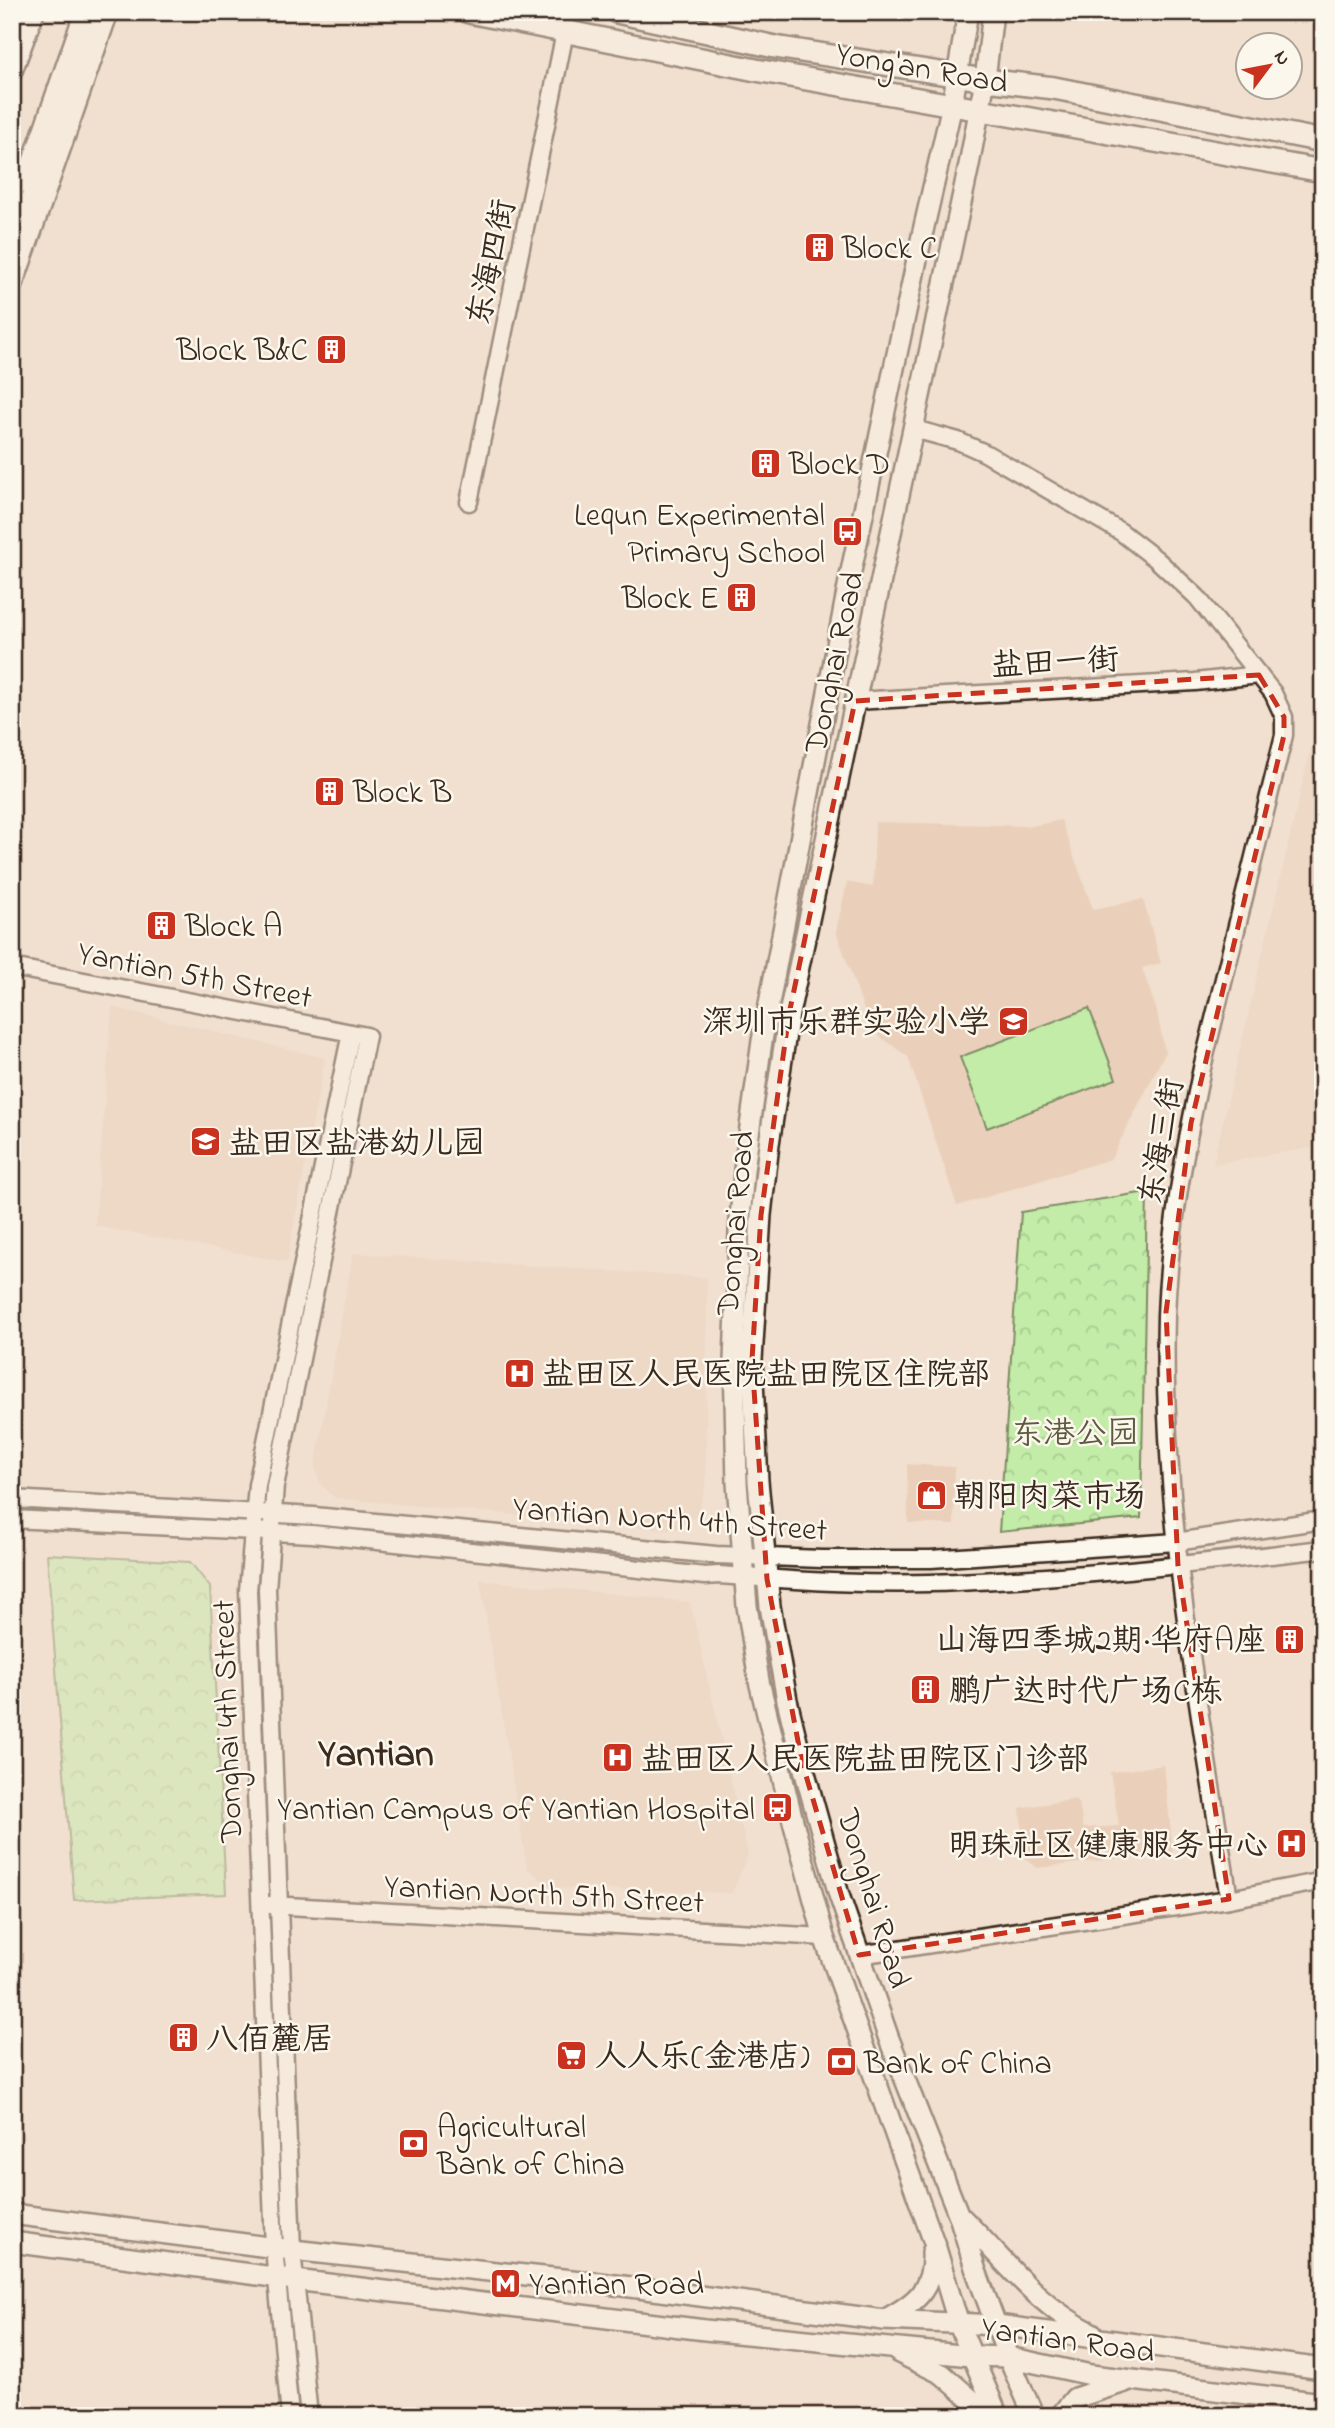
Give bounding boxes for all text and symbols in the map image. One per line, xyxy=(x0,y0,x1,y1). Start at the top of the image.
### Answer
street label: Yong'an Road xyxy=(831,32,1011,109)
north arrow xyxy=(1234,32,1304,102)
text: N xyxy=(1266,46,1296,71)
street label: 东海四街 xyxy=(457,195,530,330)
place label: Block C xyxy=(841,227,937,274)
building icon: Block C xyxy=(802,230,836,264)
place label: Block B&C xyxy=(175,329,308,376)
building icon: Block B&C xyxy=(314,332,348,366)
place label: Block D xyxy=(788,443,890,490)
building icon: Block D xyxy=(749,446,783,480)
place label: Lequn Experimental Primary School xyxy=(574,494,825,578)
bus stop icon: Lequn Experimental Primary School xyxy=(831,515,865,549)
street label: Donghai Road xyxy=(794,567,879,759)
place label: Block E xyxy=(621,577,719,624)
building icon: Block E xyxy=(725,580,759,614)
street label: 盐田一街 xyxy=(990,638,1120,691)
place label: Block B xyxy=(352,771,452,818)
building icon: Block B xyxy=(313,774,347,808)
place label: Block A xyxy=(184,905,283,952)
building icon: Block A xyxy=(145,908,179,942)
street label: Yantian 5th Street xyxy=(73,932,316,1023)
place label: 深圳市乐群实验小学 xyxy=(702,1001,990,1048)
school or university icon: 深圳市乐群实验小学 xyxy=(996,1004,1030,1038)
street label: 东海三街 xyxy=(1129,1074,1198,1209)
place label: 盐田区盐港幼儿园 xyxy=(229,1122,485,1169)
school or university icon: 盐田区盐港幼儿园 xyxy=(189,1125,223,1159)
street label: Donghai Road xyxy=(706,1129,769,1318)
place label: 盐田区人民医院盐田院区住院部 xyxy=(542,1353,990,1400)
hospital icon: 盐田区人民医院盐田院区住院部 xyxy=(502,1356,536,1390)
park label: 东港公园 xyxy=(1011,1412,1139,1459)
place label: 朝阳肉菜市场 xyxy=(954,1475,1146,1522)
shop icon: 朝阳肉菜市场 xyxy=(914,1478,948,1512)
street label: Yantian North 4th Street xyxy=(511,1487,829,1556)
street label: Donghai 4th Street xyxy=(202,1598,257,1844)
place label: 山海四季城2期·华府A座 xyxy=(936,1619,1266,1666)
building icon: 山海四季城2期·华府A座 xyxy=(1272,1622,1306,1656)
place label: 鹏广达时代广场C栋 xyxy=(949,1670,1223,1717)
building icon: 鹏广达时代广场C栋 xyxy=(909,1673,943,1707)
district label: Yantian xyxy=(317,1728,434,1784)
place label: 盐田区人民医院盐田院区门诊部 xyxy=(641,1738,1089,1785)
hospital icon: 盐田区人民医院盐田院区门诊部 xyxy=(601,1741,635,1775)
place label: Yantian Campus of Yantian Hospital xyxy=(277,1788,755,1835)
bus stop icon: Yantian Campus of Yantian Hospital xyxy=(761,1791,795,1825)
street label: Donghai Road xyxy=(822,1803,921,1994)
place label: 明珠社区健康服务中心 xyxy=(948,1824,1268,1871)
hospital icon: 明珠社区健康服务中心 xyxy=(1274,1827,1308,1861)
street label: Yantian North 5th Street xyxy=(383,1865,705,1928)
place label: 八佰麓居 xyxy=(206,2018,334,2065)
building icon: 八佰麓居 xyxy=(166,2021,200,2055)
place label: 人人乐(金港店) xyxy=(595,2035,810,2082)
supermarket icon: 人人乐(金港店) xyxy=(555,2038,589,2072)
place label: Bank of China xyxy=(863,2042,1052,2089)
bank icon: Bank of China xyxy=(824,2045,858,2079)
place label: Agricultural Bank of China xyxy=(436,2106,625,2190)
bank icon: Agricultural Bank of China xyxy=(397,2127,431,2161)
place label: Yantian Road xyxy=(529,2263,704,2310)
metro station icon: Yantian Road xyxy=(489,2266,523,2300)
street label: Yantian Road xyxy=(978,2307,1157,2378)

